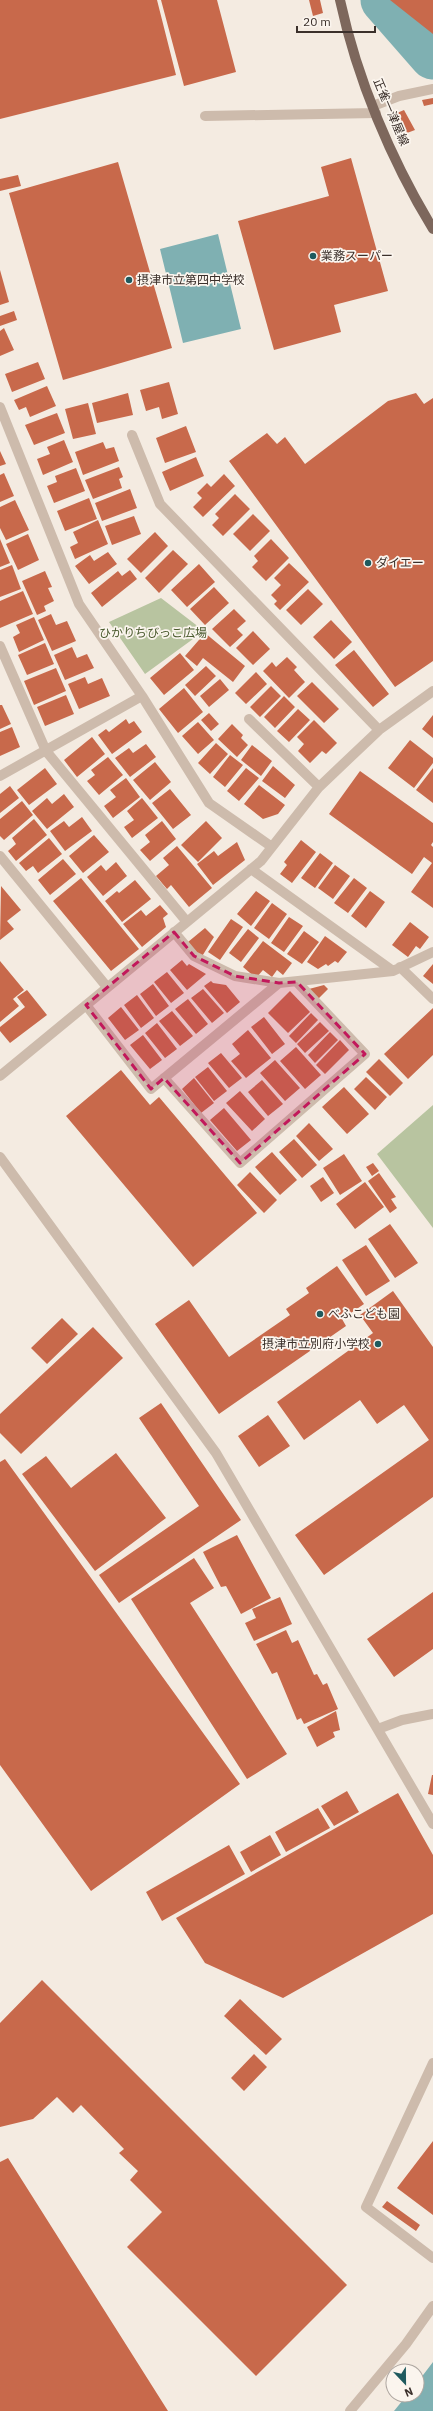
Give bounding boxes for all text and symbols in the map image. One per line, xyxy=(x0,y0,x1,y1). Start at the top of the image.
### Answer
scale bar xyxy=(297,8,375,34)
text: 20 m xyxy=(303,14,331,29)
street label: 正雀一津屋線 xyxy=(370,76,412,148)
place label: 業務スーパー xyxy=(321,248,393,263)
marker: 業務スーパー xyxy=(308,251,318,261)
place label: 摂津市立第四中学校 xyxy=(137,272,245,287)
marker: 摂津市立第四中学校 xyxy=(124,275,134,285)
place label: ダイエー xyxy=(376,555,424,570)
marker: ダイエー xyxy=(363,558,373,568)
park label: ひかりちびっこ広場 xyxy=(99,625,207,640)
place label: べふこども園 xyxy=(328,1306,400,1321)
marker: べふこども園 xyxy=(315,1309,325,1319)
place label: 摂津市立別府小学校 xyxy=(262,1336,370,1351)
marker: 摂津市立別府小学校 xyxy=(373,1339,383,1349)
north arrow xyxy=(385,2363,425,2403)
text: N xyxy=(402,2384,415,2400)

